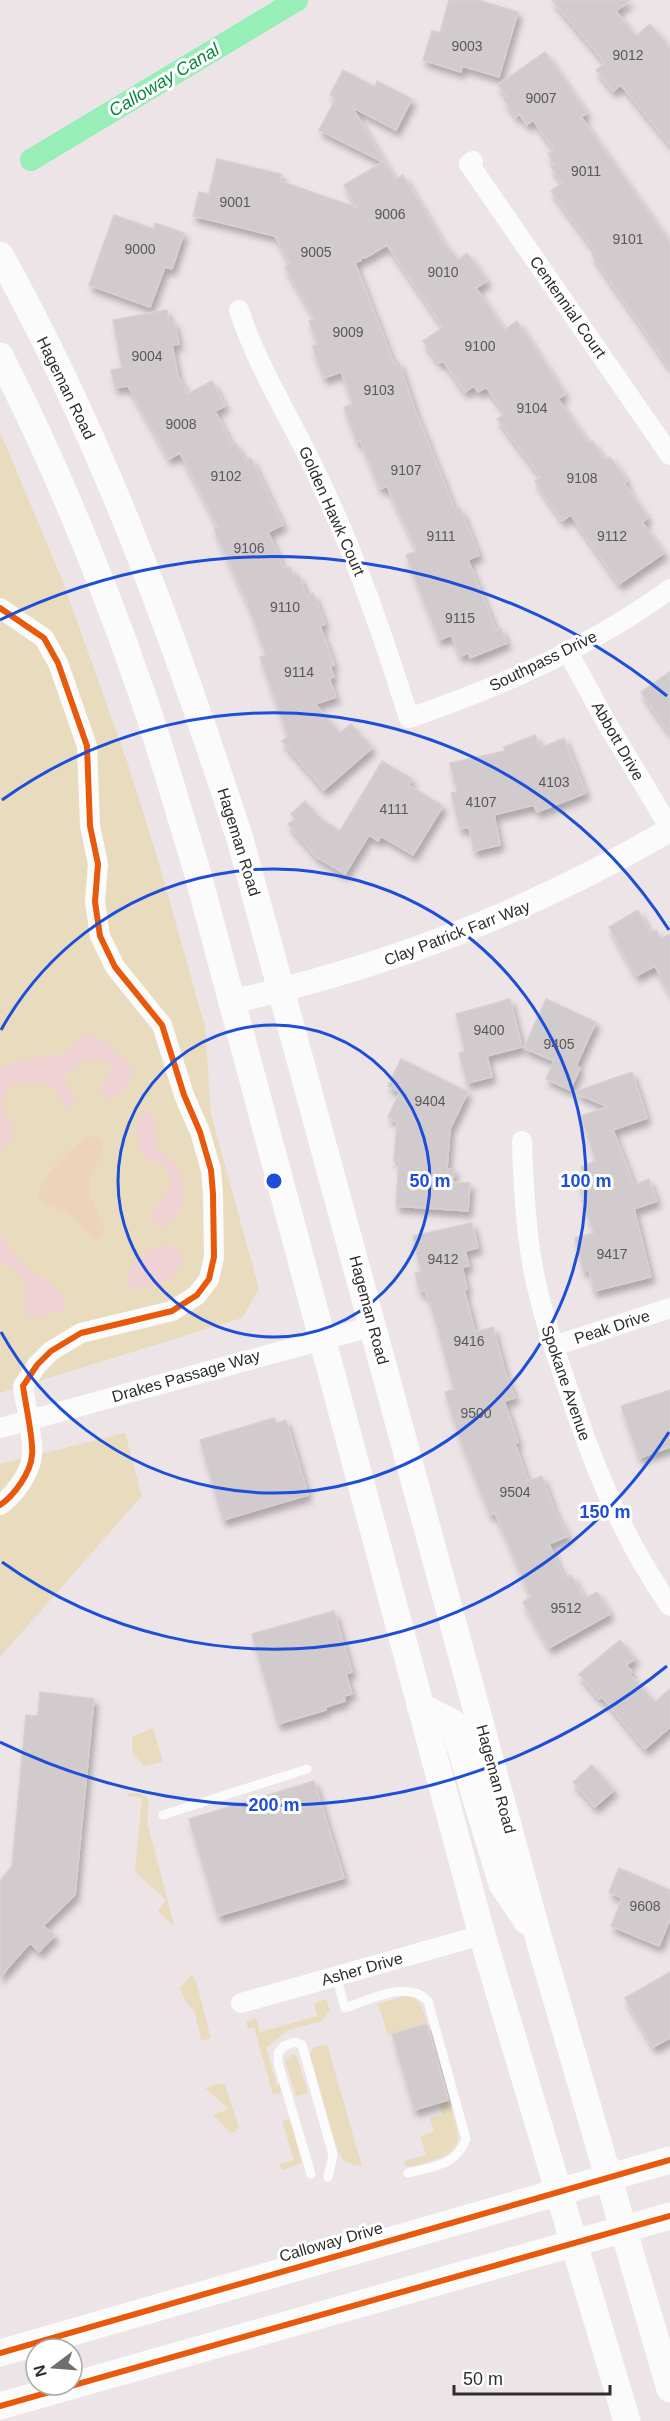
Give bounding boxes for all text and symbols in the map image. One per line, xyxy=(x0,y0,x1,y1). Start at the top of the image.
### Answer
house number: 9003 xyxy=(451,38,483,54)
water label: Calloway Canal xyxy=(105,39,224,121)
house number: 9012 xyxy=(612,47,644,63)
house number: 9007 xyxy=(525,90,557,106)
house number: 9011 xyxy=(571,163,601,179)
house number: 9001 xyxy=(219,194,251,210)
house number: 9006 xyxy=(374,206,406,222)
house number: 9101 xyxy=(612,231,644,247)
house number: 9000 xyxy=(124,241,156,257)
house number: 9005 xyxy=(300,244,332,260)
street label: Centennial Court xyxy=(527,253,610,362)
house number: 9010 xyxy=(427,264,459,280)
house number: 9009 xyxy=(332,324,364,340)
street label: Hageman Road xyxy=(34,334,98,442)
house number: 9100 xyxy=(464,338,496,354)
house number: 9004 xyxy=(131,348,163,364)
house number: 9103 xyxy=(363,382,395,398)
house number: 9104 xyxy=(516,400,548,416)
house number: 9008 xyxy=(165,416,197,432)
street label: Golden Hawk Court xyxy=(296,444,368,579)
house number: 9107 xyxy=(390,462,422,478)
house number: 9102 xyxy=(210,468,242,484)
house number: 9108 xyxy=(566,470,598,486)
house number: 9111 xyxy=(426,528,456,544)
house number: 9112 xyxy=(597,528,627,544)
house number: 9106 xyxy=(233,540,265,556)
house number: 9110 xyxy=(270,599,300,615)
house number: 9115 xyxy=(445,610,475,626)
street label: Southpass Drive xyxy=(487,628,600,694)
house number: 9114 xyxy=(284,664,314,680)
street label: Abbott Drive xyxy=(589,699,647,783)
house number: 4103 xyxy=(538,774,570,790)
street label: Hageman Road xyxy=(214,786,264,898)
house number: 4107 xyxy=(465,794,497,810)
house number: 4111 xyxy=(379,801,409,817)
street label: Clay Patrick Farr Way xyxy=(382,897,532,969)
house number: 9400 xyxy=(473,1022,505,1038)
house number: 9405 xyxy=(543,1036,575,1052)
house number: 9404 xyxy=(414,1093,446,1109)
centre of rings xyxy=(264,1171,284,1191)
text: 50 m xyxy=(409,1171,451,1191)
text: 100 m xyxy=(560,1171,612,1191)
house number: 9417 xyxy=(596,1246,628,1262)
house number: 9412 xyxy=(427,1251,459,1267)
street label: Hageman Road xyxy=(346,1254,392,1366)
street label: Peak Drive xyxy=(572,1307,652,1347)
street label: Spokane Avenue xyxy=(538,1323,594,1443)
house number: 9416 xyxy=(453,1333,485,1349)
street label: Drakes Passage Way xyxy=(110,1347,262,1405)
house number: 9500 xyxy=(460,1405,492,1421)
house number: 9504 xyxy=(499,1484,531,1500)
text: 150 m xyxy=(579,1502,631,1522)
house number: 9512 xyxy=(550,1600,582,1616)
street label: Hageman Road xyxy=(473,1723,519,1835)
text: 200 m xyxy=(248,1795,300,1815)
house number: 9608 xyxy=(629,1898,661,1914)
street label: Asher Drive xyxy=(319,1949,405,1989)
street label: Calloway Drive xyxy=(277,2219,385,2265)
north arrow xyxy=(24,2337,84,2397)
scale bar xyxy=(454,2358,610,2396)
text: N xyxy=(30,2363,50,2379)
text: 50 m xyxy=(463,2369,503,2389)

